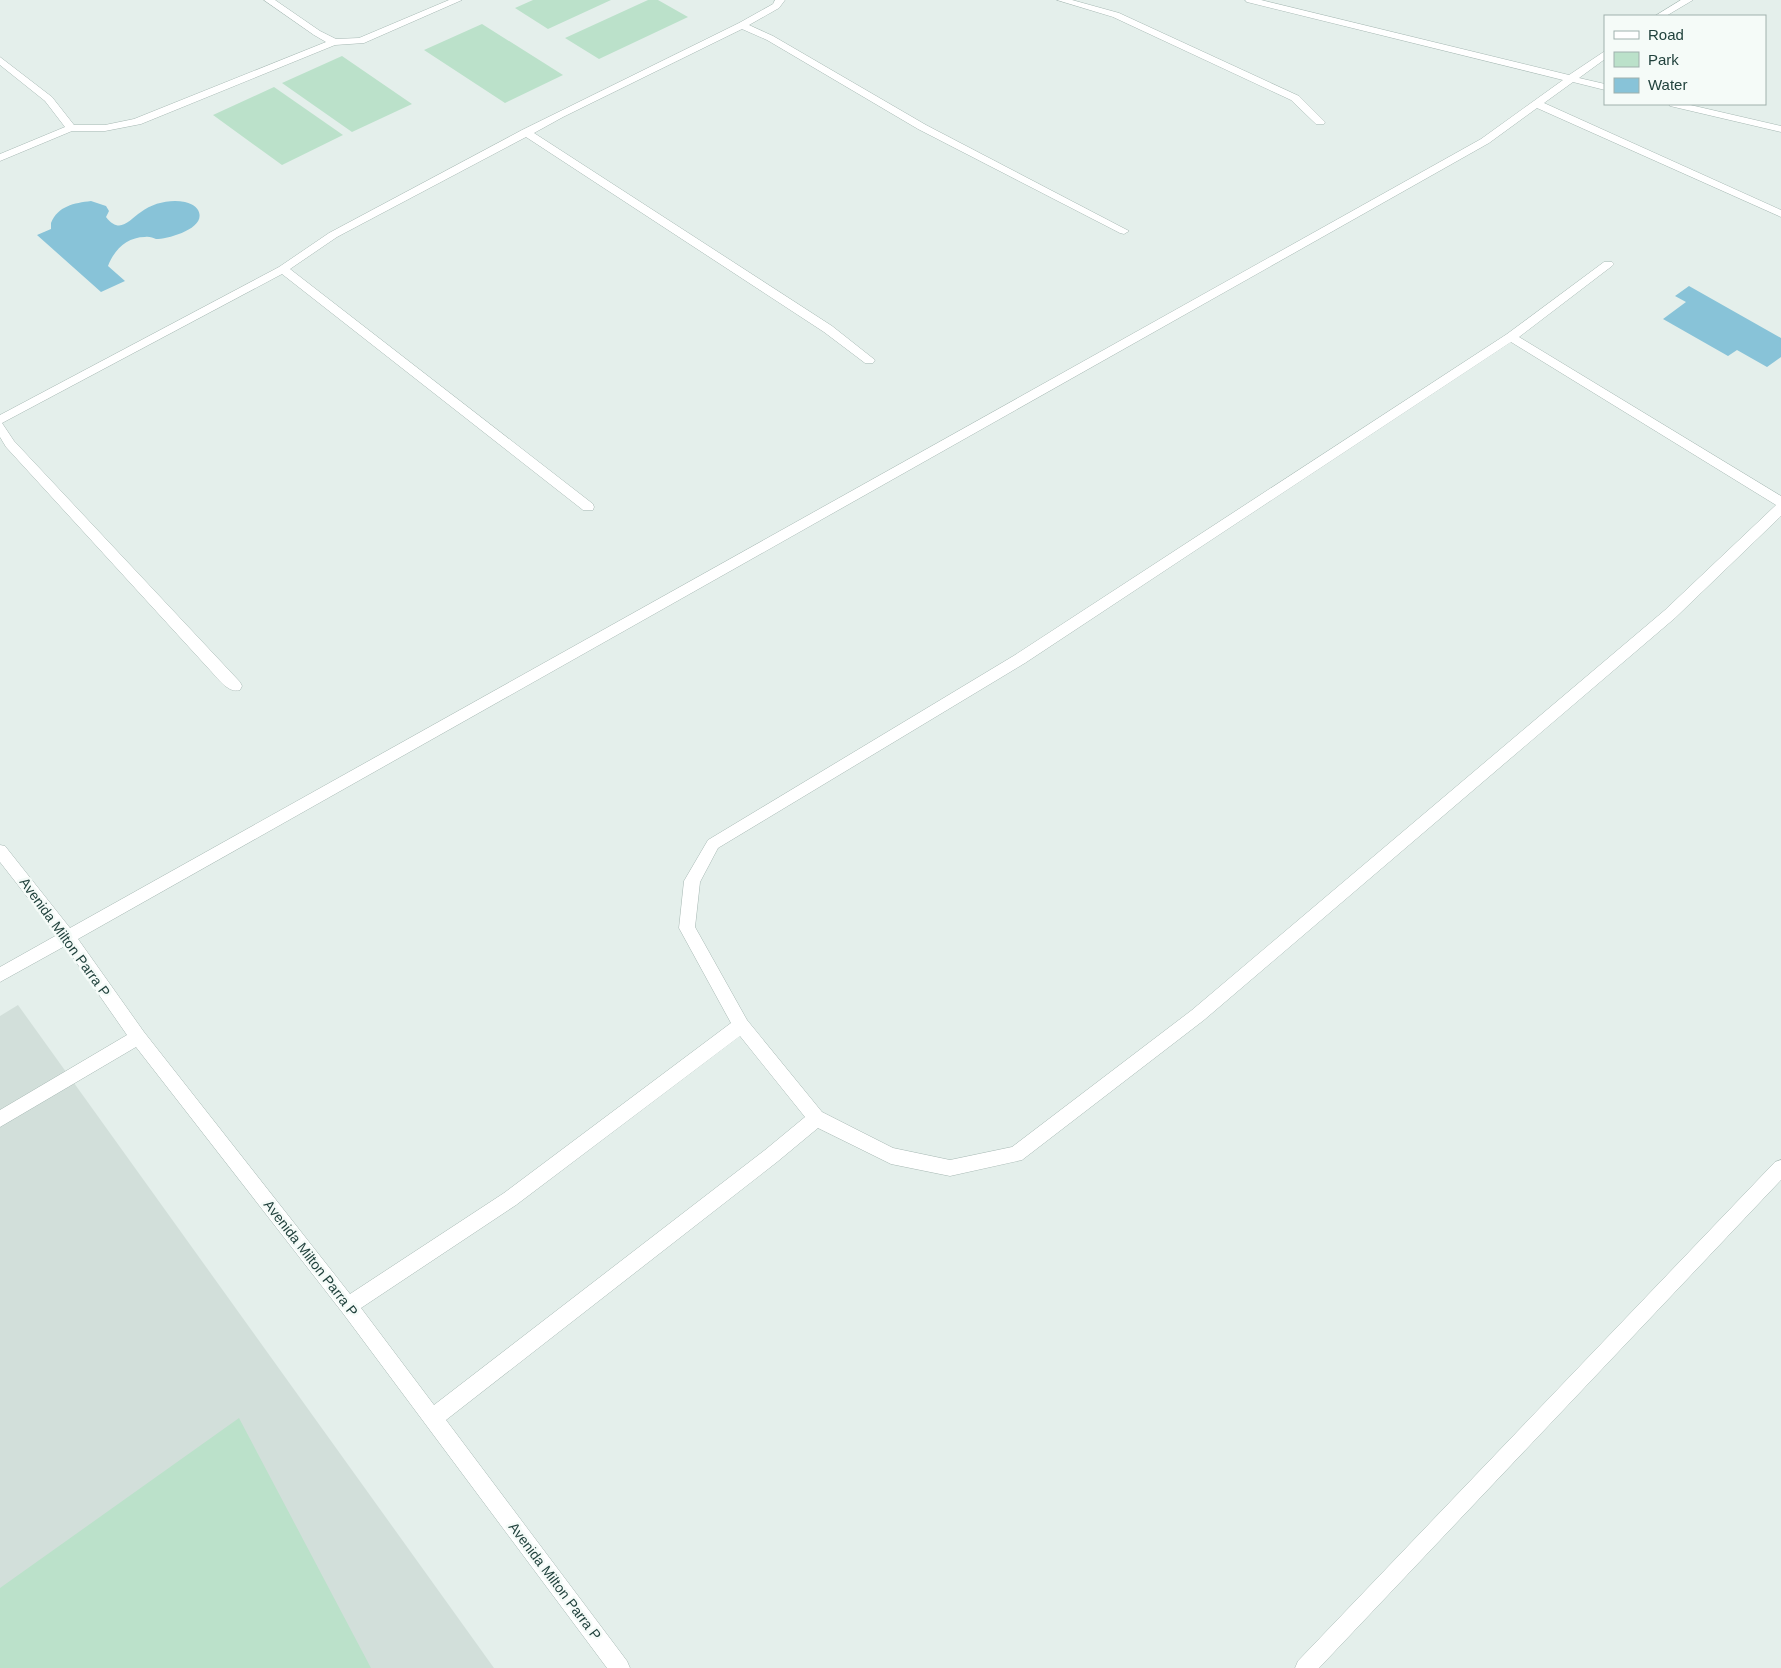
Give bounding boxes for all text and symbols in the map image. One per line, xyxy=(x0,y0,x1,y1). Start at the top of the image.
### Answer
legend xyxy=(1604,15,1766,105)
text: Road xyxy=(1648,26,1684,43)
text: Park xyxy=(1648,51,1679,68)
text: Water xyxy=(1648,76,1687,93)
street label: Avenida Milton Parra P xyxy=(17,874,113,1000)
street label: Avenida Milton Parra P xyxy=(261,1197,361,1319)
street label: Avenida Milton Parra P xyxy=(506,1519,604,1643)

